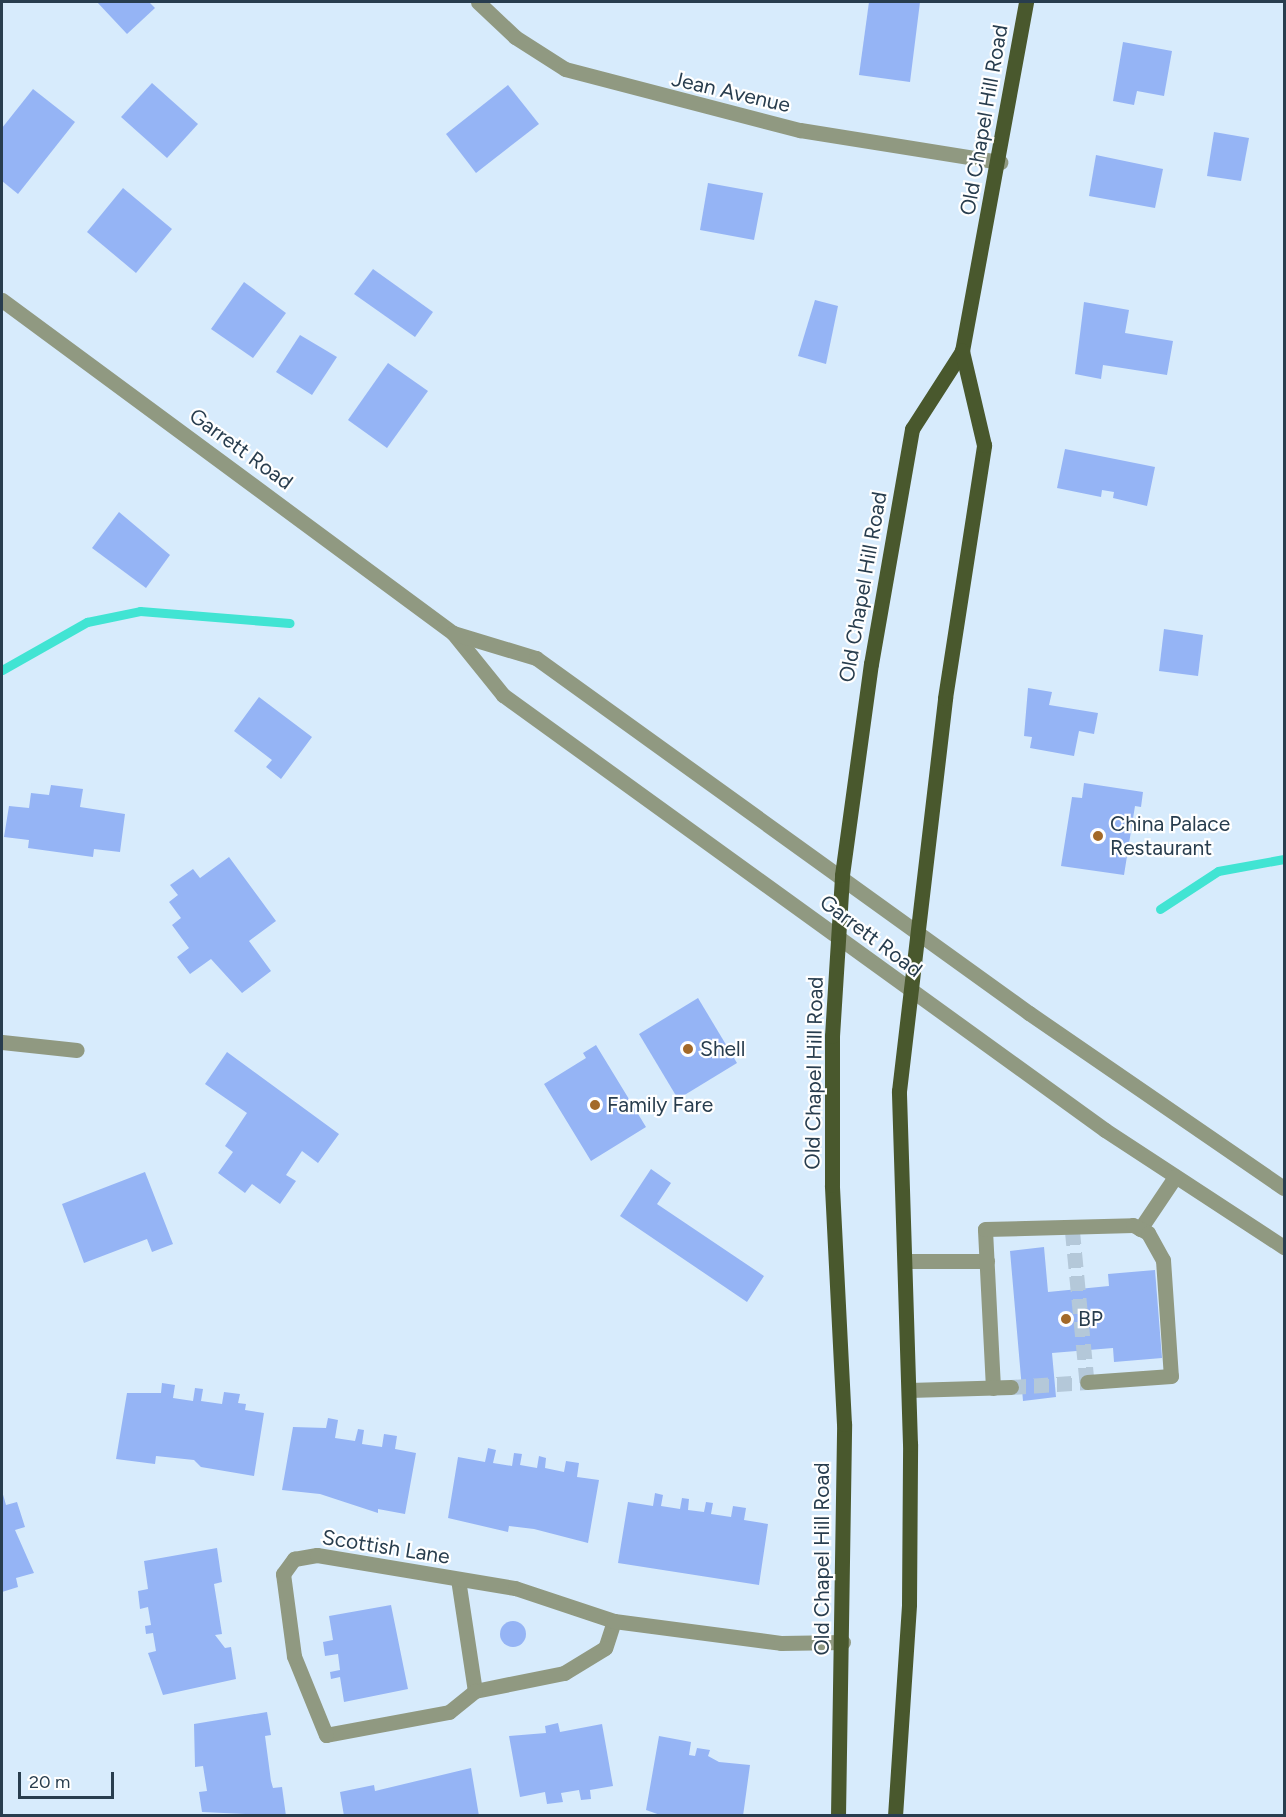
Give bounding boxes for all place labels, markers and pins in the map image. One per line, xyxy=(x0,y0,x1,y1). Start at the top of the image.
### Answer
place label: China Palace Restaurant xyxy=(1110,811,1230,861)
marker: China Palace Restaurant xyxy=(1091,829,1105,843)
place label: Shell xyxy=(700,1036,745,1062)
marker: Shell xyxy=(681,1042,695,1056)
place label: Family Fare xyxy=(607,1092,713,1118)
marker: Family Fare xyxy=(588,1098,602,1112)
place label: BP xyxy=(1078,1306,1103,1332)
marker: BP xyxy=(1059,1312,1073,1326)

